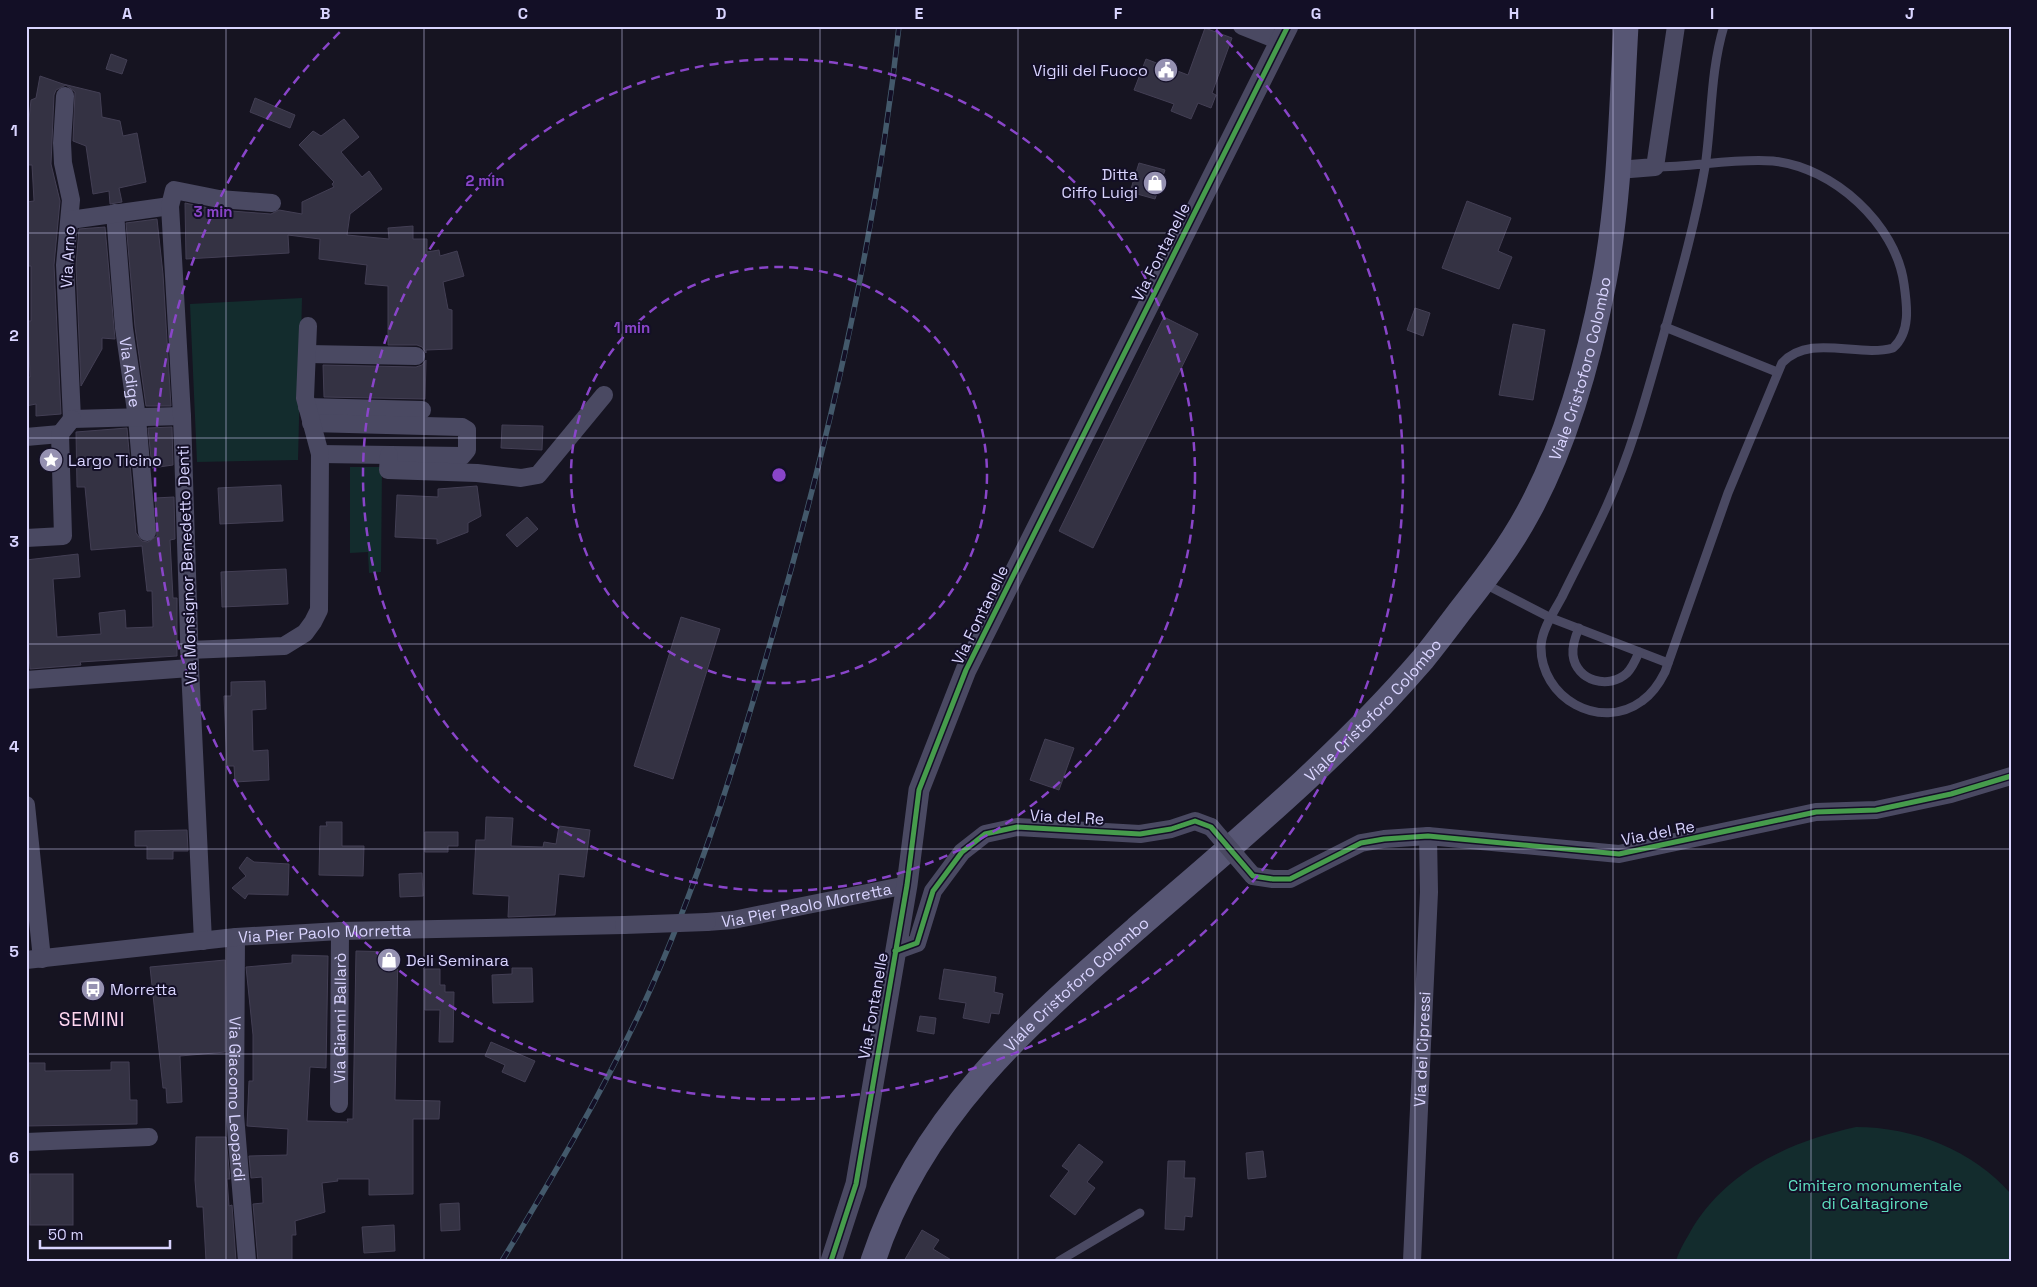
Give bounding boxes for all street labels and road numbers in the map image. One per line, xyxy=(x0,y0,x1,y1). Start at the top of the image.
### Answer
street label: Via Fontanelle xyxy=(1127,199,1195,305)
street label: Via Arno xyxy=(56,225,80,289)
street label: Viale Cristoforo Colombo xyxy=(1544,275,1615,463)
street label: Via Adige xyxy=(115,336,146,409)
street label: Via Monsignor Benedetto Denti xyxy=(172,445,202,685)
street label: Via Fontanelle xyxy=(947,562,1013,668)
street label: Viale Cristoforo Colombo xyxy=(1300,634,1446,786)
street label: Via del Re xyxy=(1029,805,1105,829)
street label: Via del Re xyxy=(1619,816,1697,850)
street label: Via Pier Paolo Morretta xyxy=(720,878,893,931)
street label: Viale Cristoforo Colombo xyxy=(999,912,1153,1056)
street label: Via Pier Paolo Morretta xyxy=(237,919,411,947)
street label: Via Fontanelle xyxy=(853,951,893,1061)
street label: Via Gianni Ballarò xyxy=(329,952,350,1084)
street label: Via dei Cipressi xyxy=(1409,991,1435,1107)
street label: Via Giacomo Leopardi xyxy=(224,1016,251,1182)

